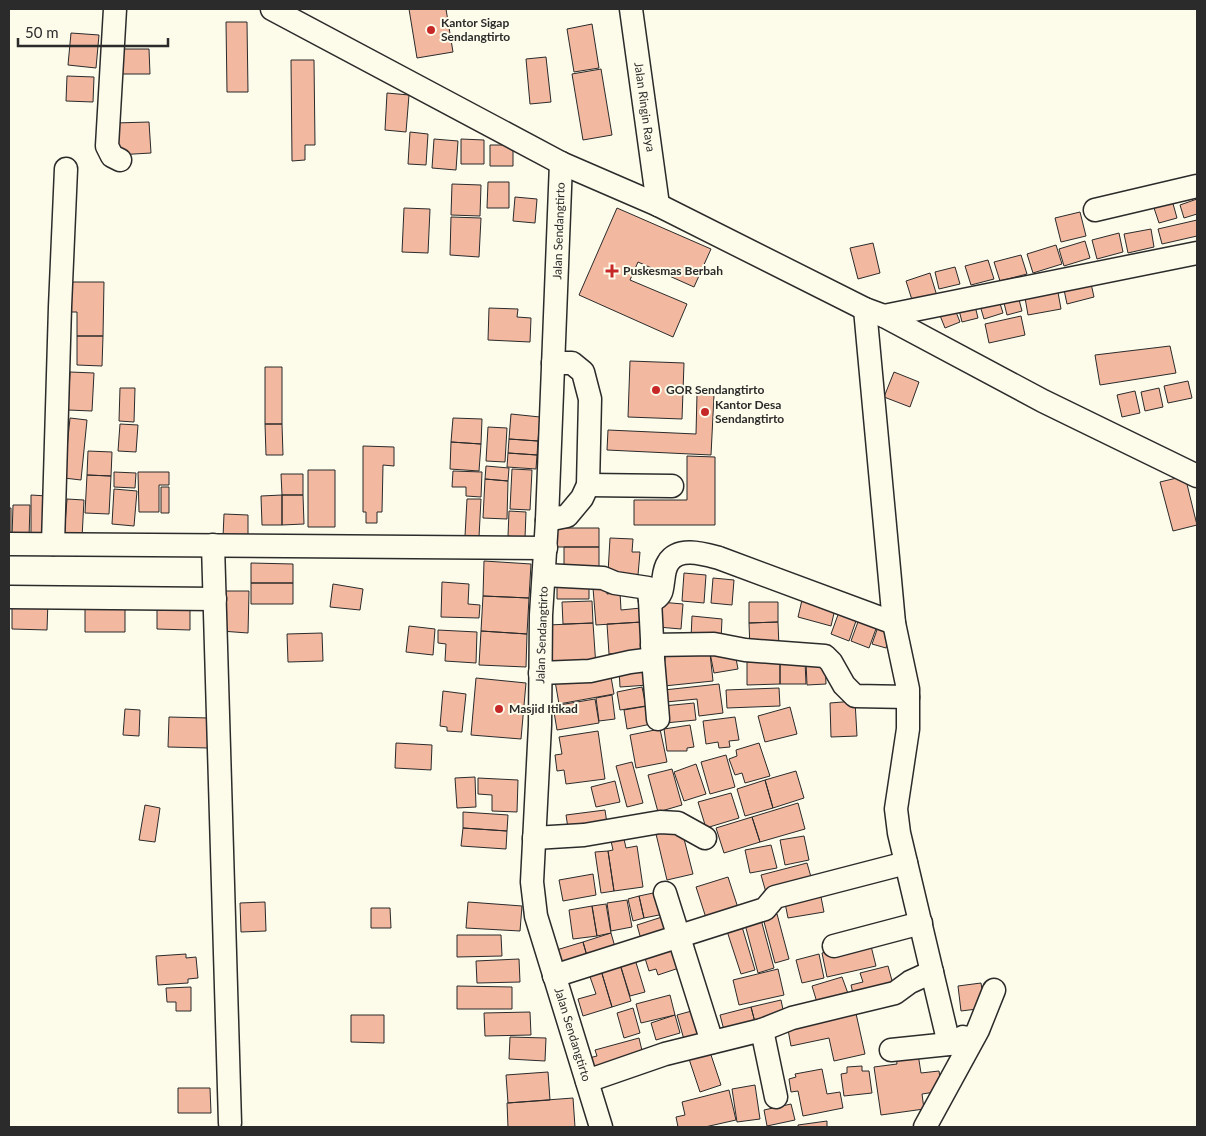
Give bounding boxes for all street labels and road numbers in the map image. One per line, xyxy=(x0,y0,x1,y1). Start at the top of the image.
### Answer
street label: Jalan Ringin Raya xyxy=(631,61,659,153)
street label: Jalan Sendangtirto xyxy=(549,182,568,280)
street label: Jalan Sendangtirto xyxy=(532,586,551,684)
street label: Jalan Sendangtirto xyxy=(551,986,595,1083)

